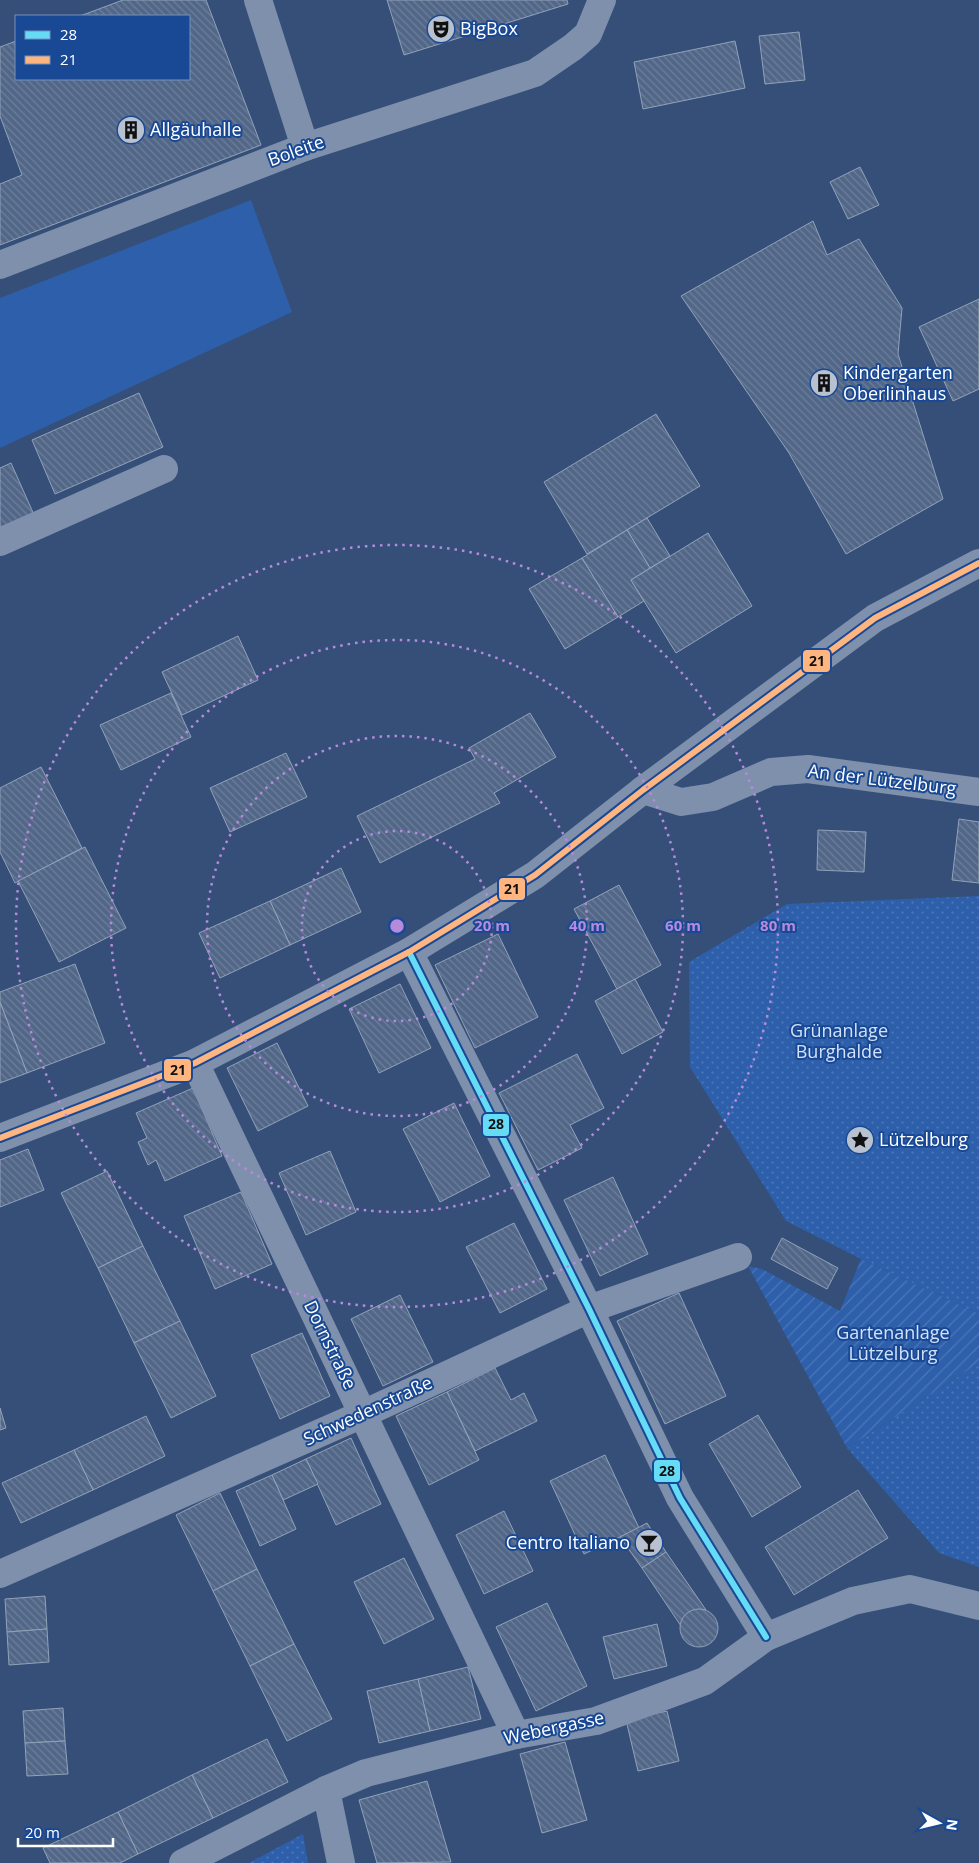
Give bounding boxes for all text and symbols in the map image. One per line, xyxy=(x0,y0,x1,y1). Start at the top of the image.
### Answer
theatre icon: BigBox xyxy=(426,14,456,44)
legend xyxy=(15,15,190,80)
place label: BigBox xyxy=(460,16,518,40)
text: 28 xyxy=(60,24,77,44)
text: 21 xyxy=(60,49,77,69)
building icon: Allgäuhalle xyxy=(116,115,146,145)
place label: Allgäuhalle xyxy=(150,117,242,141)
street label: Boleite xyxy=(264,129,327,171)
place label: Kindergarten Oberlinhaus xyxy=(843,360,953,405)
building icon: Kindergarten Oberlinhaus xyxy=(809,368,839,398)
line badge: 21 xyxy=(802,649,831,673)
text: 21 xyxy=(809,651,825,670)
street label: An der Lützelburg xyxy=(807,758,958,800)
line badge: 21 xyxy=(498,877,526,901)
text: 21 xyxy=(504,879,520,898)
text: 20 m xyxy=(474,915,510,935)
text: 40 m xyxy=(569,915,605,935)
text: 60 m xyxy=(665,915,701,935)
text: 80 m xyxy=(760,915,796,935)
centre of rings xyxy=(388,917,406,935)
park label: Grünanlage Burghalde xyxy=(790,1018,888,1063)
line badge: 21 xyxy=(163,1058,192,1082)
text: 21 xyxy=(170,1060,186,1079)
line badge: 28 xyxy=(482,1113,510,1137)
text: 28 xyxy=(488,1114,504,1133)
place icon: Lützelburg xyxy=(845,1125,875,1155)
place label: Lützelburg xyxy=(879,1127,968,1151)
street label: Dornstraße xyxy=(299,1296,363,1393)
park label: Gartenanlage Lützelburg xyxy=(836,1320,950,1365)
street label: Schwedenstraße xyxy=(299,1370,436,1450)
line badge: 28 xyxy=(653,1459,681,1483)
text: 28 xyxy=(659,1461,675,1480)
bar icon: Centro Italiano xyxy=(634,1528,664,1558)
place label: Centro Italiano xyxy=(506,1530,630,1554)
street label: Webergasse xyxy=(501,1705,606,1749)
north arrow xyxy=(914,1798,964,1848)
scale bar xyxy=(18,1816,112,1848)
text: N xyxy=(942,1818,963,1832)
text: 20 m xyxy=(25,1822,60,1842)

